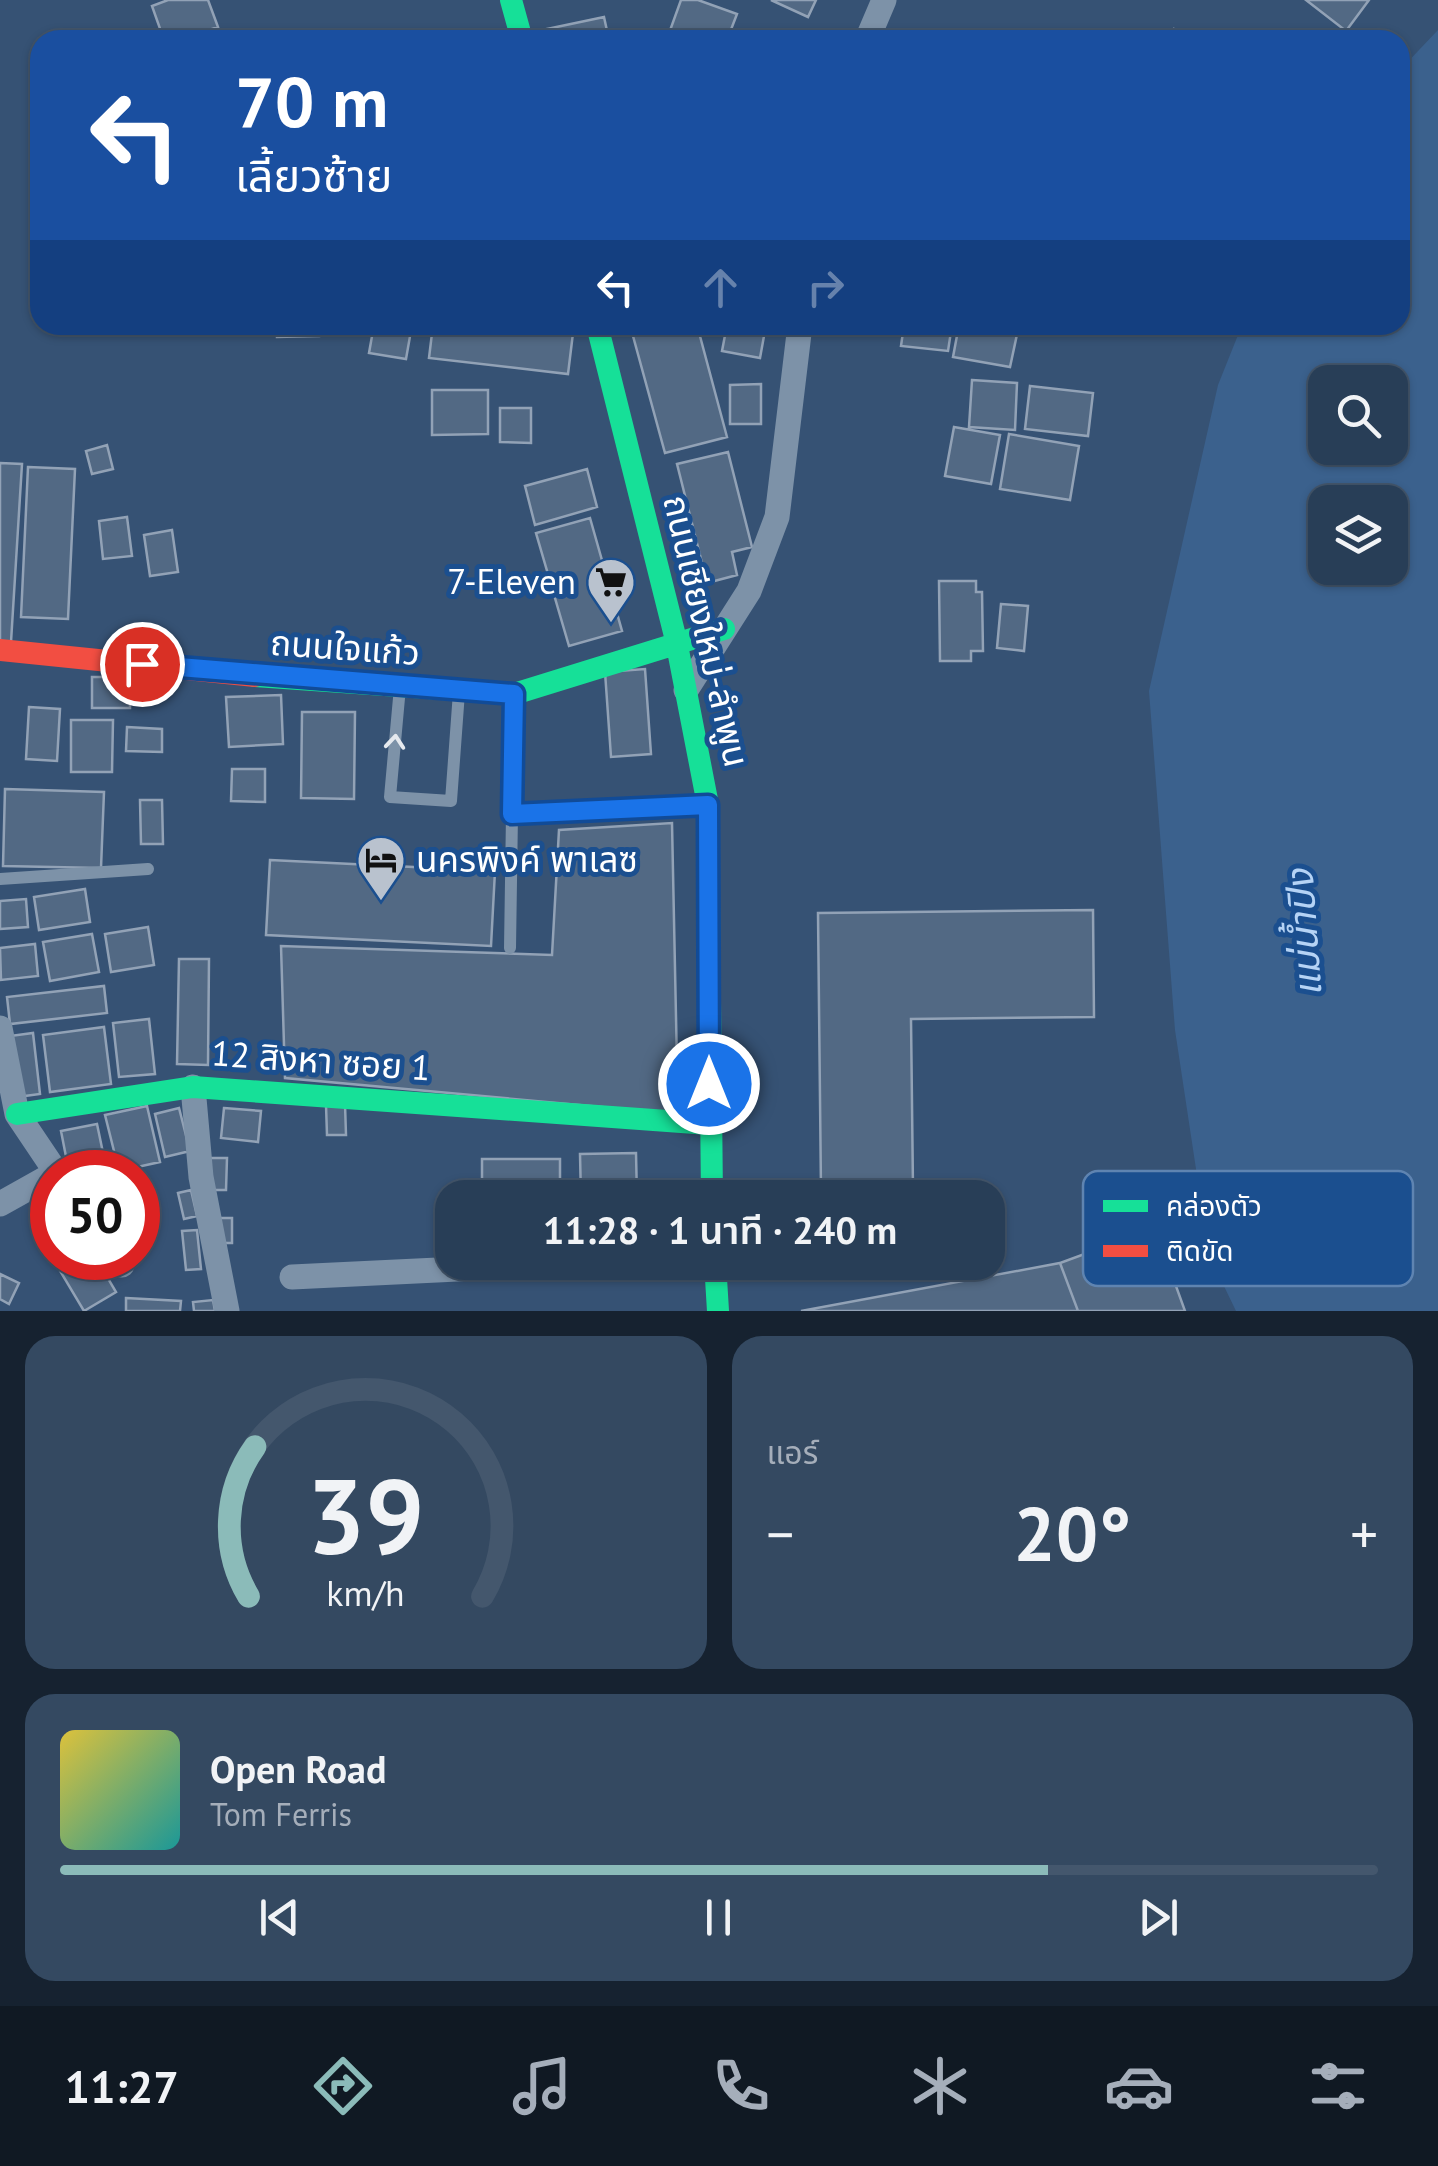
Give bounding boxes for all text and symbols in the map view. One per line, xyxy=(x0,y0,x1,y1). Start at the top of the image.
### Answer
text: 70 m xyxy=(235,56,388,146)
icon: left xyxy=(70,70,200,200)
text: เลี้ยวซ้าย xyxy=(235,146,392,204)
icon: left xyxy=(588,260,643,315)
icon: ahead xyxy=(693,260,748,315)
icon: right xyxy=(798,260,853,315)
map controls xyxy=(1308,365,1408,585)
button: search xyxy=(1308,365,1408,465)
button: layers xyxy=(1308,485,1408,585)
street label: ถนนเชียงใหม่-ลำพูน xyxy=(653,490,761,771)
supermarket icon: 7-Eleven xyxy=(585,556,637,624)
place label: 7-Eleven xyxy=(447,558,576,604)
street label: ถนนใจแก้ว xyxy=(269,619,421,675)
pin xyxy=(100,622,185,707)
icon: arrive xyxy=(115,637,170,692)
one-way arrow xyxy=(384,734,405,750)
hotel icon: นครพิงค์ พาเลซ xyxy=(355,834,407,902)
place label: นครพิงค์ พาเลซ xyxy=(416,836,638,882)
water label: แม่น้ำปิง xyxy=(1274,866,1331,998)
street label: 12 สิงหา ซอย 1 xyxy=(210,1029,432,1091)
position arrow xyxy=(657,1032,761,1136)
speed limit sign: 50 xyxy=(30,1150,160,1280)
legend xyxy=(1083,1171,1413,1286)
text: คล่องตัว xyxy=(1166,1187,1262,1224)
text: 11:28 · 1 นาที · 240 m xyxy=(543,1205,897,1254)
text: ติดขัด xyxy=(1166,1232,1234,1269)
text: แอร์ xyxy=(767,1431,818,1473)
text: 39 xyxy=(307,1448,425,1583)
text: 20° xyxy=(1013,1485,1131,1582)
text: − xyxy=(767,1498,794,1569)
text: + xyxy=(1350,1498,1378,1569)
text: km/h xyxy=(327,1570,405,1616)
text: Open Road xyxy=(210,1744,386,1793)
text: Tom Ferris xyxy=(210,1793,352,1835)
icon: previous xyxy=(252,1890,307,1945)
icon: pause xyxy=(691,1890,746,1945)
icon: next xyxy=(1131,1890,1186,1945)
icon: directions xyxy=(308,2051,378,2121)
icon: music xyxy=(507,2051,577,2121)
icon: phone xyxy=(706,2051,776,2121)
icon: climate xyxy=(905,2051,975,2121)
icon: car xyxy=(1104,2051,1174,2121)
icon: filters xyxy=(1303,2051,1373,2121)
text: 11:27 xyxy=(65,2057,179,2115)

